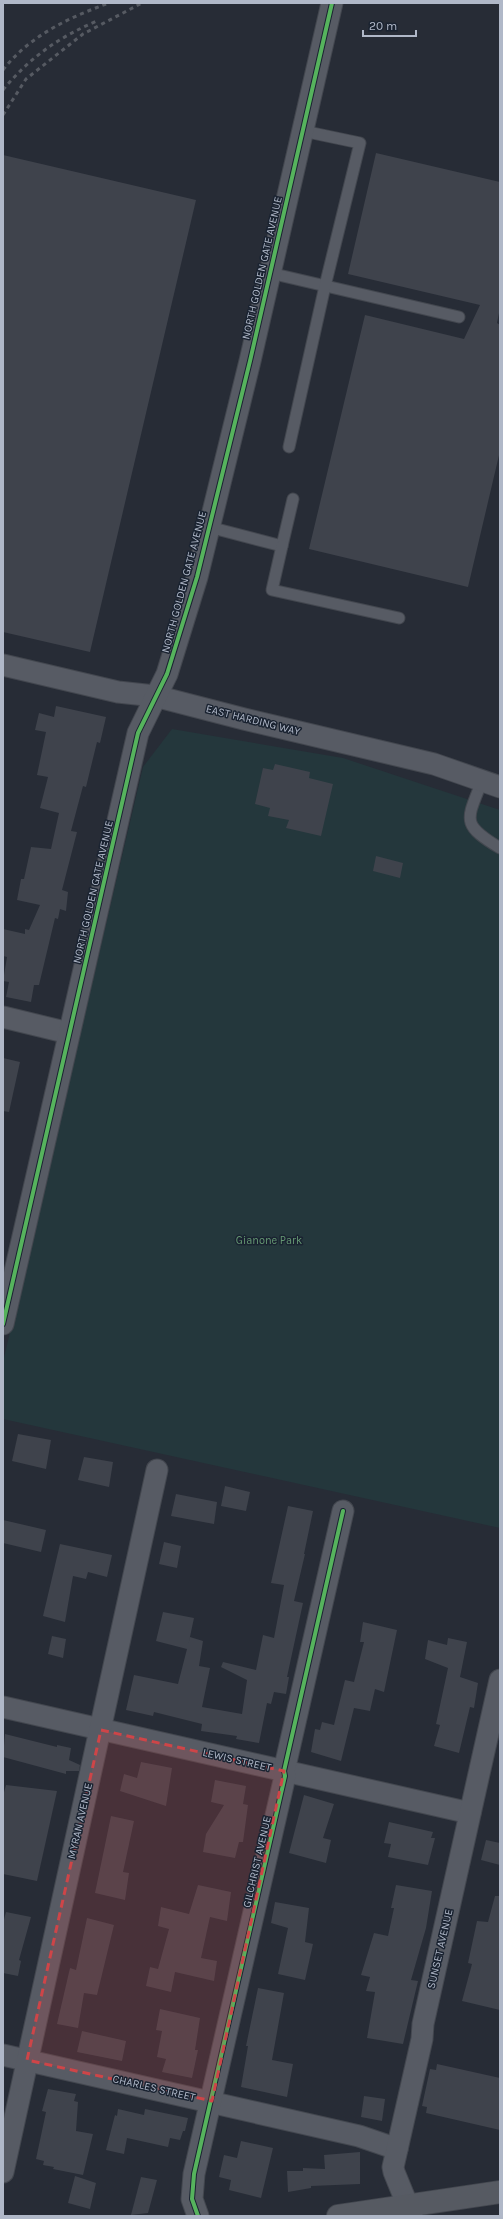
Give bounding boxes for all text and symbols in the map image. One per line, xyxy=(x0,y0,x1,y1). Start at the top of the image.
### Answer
scale bar xyxy=(363,12,416,38)
text: 20 m xyxy=(369,19,397,33)
street label: NORTH GOLDEN GATE AVENUE xyxy=(239,195,285,341)
street label: NORTH GOLDEN GATE AVENUE xyxy=(159,510,209,654)
street label: EAST HARDING WAY xyxy=(204,702,302,738)
street label: NORTH GOLDEN GATE AVENUE xyxy=(70,819,116,965)
park label: Gianone Park xyxy=(236,1234,302,1247)
street label: LEWIS STREET xyxy=(201,1746,273,1774)
street label: MYRAN AVENUE xyxy=(65,1782,95,1860)
street label: GILCHRIST AVENUE xyxy=(240,1815,274,1909)
street label: SUNSET AVENUE xyxy=(424,1908,456,1990)
street label: CHARLES STREET xyxy=(111,2072,197,2104)

